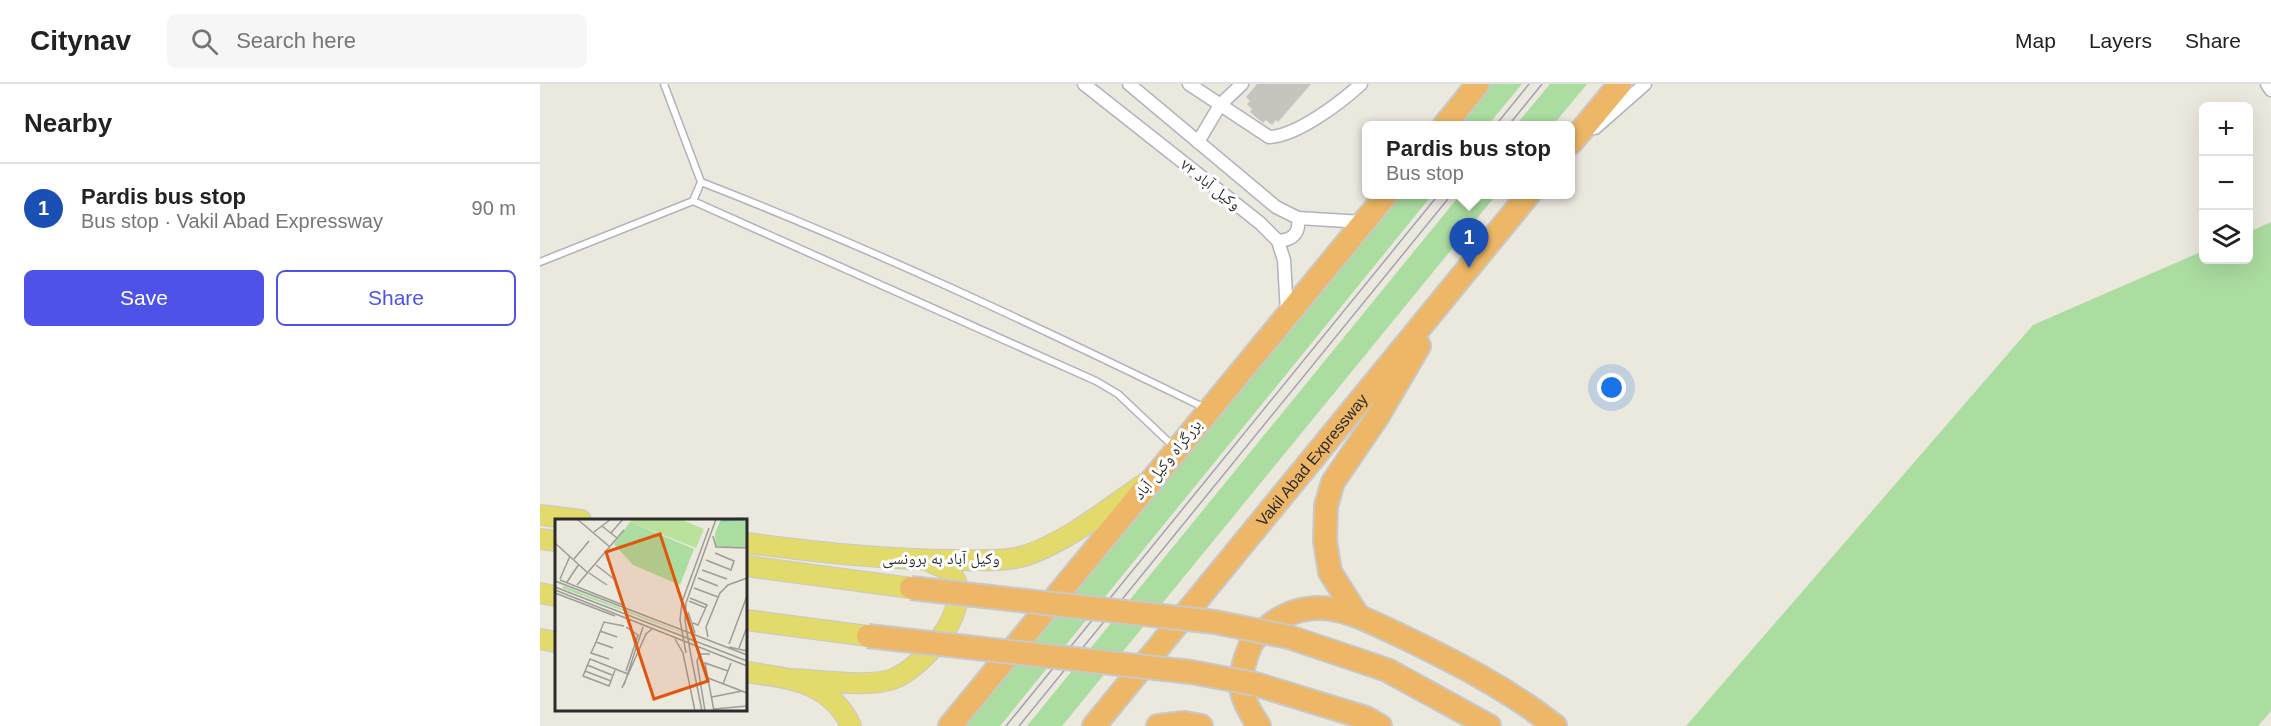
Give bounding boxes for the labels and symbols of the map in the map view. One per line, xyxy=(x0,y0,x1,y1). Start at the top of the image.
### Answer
street label: ۷۲ وکیل آباد xyxy=(1176,156,1244,215)
pin: 1 xyxy=(1450,218,1488,268)
your location xyxy=(1597,373,1626,402)
street label: Vakil Abad Expressway xyxy=(1253,391,1371,529)
street label: بزرگراه وکیل آباد xyxy=(1130,416,1206,504)
inset map xyxy=(555,519,747,711)
street label: وکیل آباد به برونسی xyxy=(882,550,1000,569)

